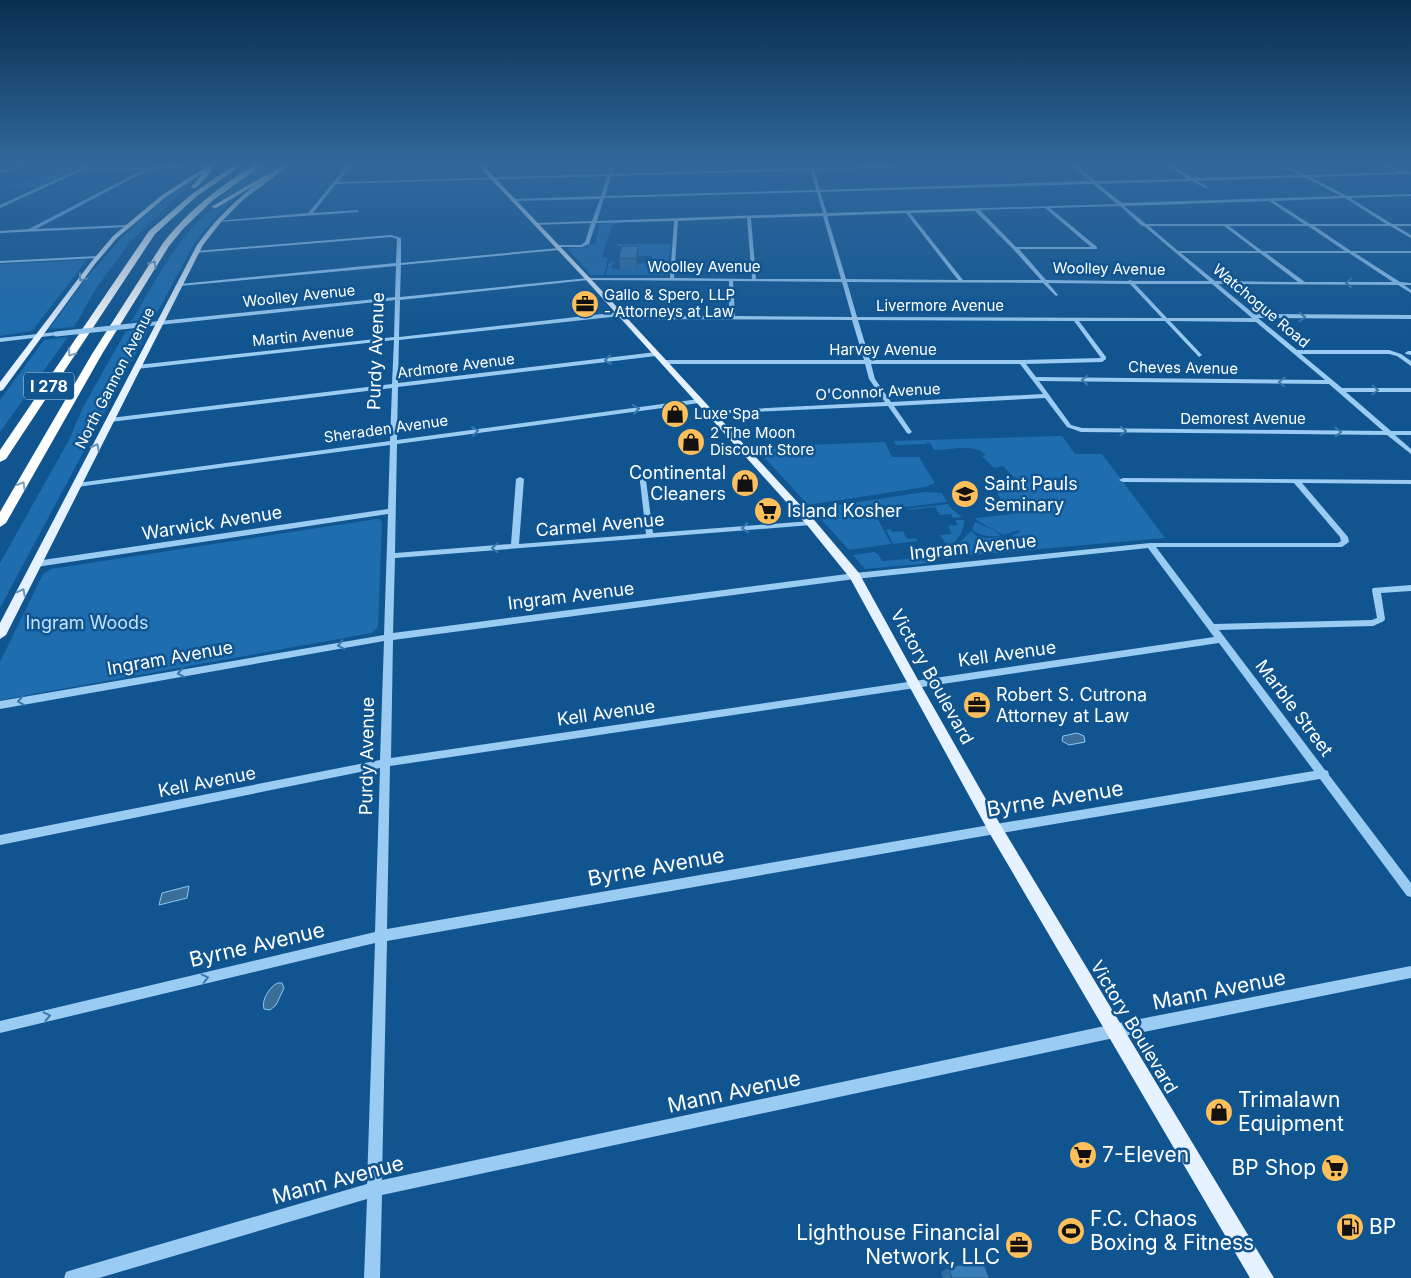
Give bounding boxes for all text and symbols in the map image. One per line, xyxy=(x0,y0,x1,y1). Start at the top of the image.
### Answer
street label: Woolley Avenue xyxy=(647,257,761,276)
street label: Woolley Avenue xyxy=(1052,258,1166,279)
street label: Watchogue Road xyxy=(1209,259,1314,352)
one-way arrow xyxy=(147,260,156,269)
one-way arrow xyxy=(79,272,88,282)
one-way arrow xyxy=(1345,278,1352,288)
street label: Woolley Avenue xyxy=(242,280,356,311)
place label: Gallo & Spero, LLP - Attorneys at Law xyxy=(604,285,735,321)
office icon: Gallo & Spero, LLP - Attorneys at Law xyxy=(570,289,600,319)
street label: Purdy Avenue xyxy=(363,292,388,410)
street label: Livermore Avenue xyxy=(876,296,1004,315)
street label: North Gannon Avenue xyxy=(71,304,158,452)
one-way arrow xyxy=(1298,312,1306,322)
street label: Martin Avenue xyxy=(251,321,355,350)
street label: Harvey Avenue xyxy=(829,340,937,359)
one-way arrow xyxy=(68,348,77,357)
street label: Ardmore Avenue xyxy=(396,349,516,382)
one-way arrow xyxy=(603,354,611,365)
street label: Cheves Avenue xyxy=(1128,357,1238,378)
road number: I 278 xyxy=(24,372,74,400)
one-way arrow xyxy=(1081,375,1088,385)
one-way arrow xyxy=(1278,377,1286,387)
street label: O'Connor Avenue xyxy=(815,379,941,404)
one-way arrow xyxy=(1372,385,1380,395)
shop icon: Luxe Spa xyxy=(660,399,690,429)
one-way arrow xyxy=(633,404,641,415)
place label: Luxe Spa xyxy=(694,404,760,423)
street label: Demorest Avenue xyxy=(1180,409,1306,428)
street label: Sheraden Avenue xyxy=(323,410,449,447)
place label: 2 The Moon Discount Store xyxy=(710,423,814,459)
one-way arrow xyxy=(472,426,480,437)
one-way arrow xyxy=(1120,426,1127,436)
shop icon: 2 The Moon Discount Store xyxy=(676,427,706,457)
one-way arrow xyxy=(1334,427,1342,437)
one-way arrow xyxy=(90,444,100,453)
place label: Continental Cleaners xyxy=(629,462,726,504)
shop icon: Continental Cleaners xyxy=(730,468,760,498)
place label: Saint Pauls Seminary xyxy=(984,473,1078,515)
school or university icon: Saint Pauls Seminary xyxy=(950,479,980,509)
one-way arrow xyxy=(15,481,25,490)
supermarket icon: Island Kosher xyxy=(753,496,783,526)
place label: Island Kosher xyxy=(787,500,902,521)
street label: Warwick Avenue xyxy=(140,501,283,544)
street label: Carmel Avenue xyxy=(535,508,665,541)
one-way arrow xyxy=(740,522,748,533)
street label: Ingram Avenue xyxy=(908,529,1037,564)
one-way arrow xyxy=(491,543,499,554)
street label: Ingram Avenue xyxy=(506,577,635,614)
one-way arrow xyxy=(16,588,26,597)
street label: Victory Boulevard xyxy=(887,606,978,748)
park label: Ingram Woods xyxy=(25,612,149,633)
street label: Ingram Avenue xyxy=(105,636,234,679)
street label: Kell Avenue xyxy=(957,636,1057,671)
one-way arrow xyxy=(336,640,345,650)
street label: Marble Street xyxy=(1251,655,1338,760)
one-way arrow xyxy=(176,668,185,678)
place label: Robert S. Cutrona Attorney at Law xyxy=(996,684,1147,726)
office icon: Robert S. Cutrona Attorney at Law xyxy=(962,690,992,720)
street label: Kell Avenue xyxy=(556,695,656,730)
one-way arrow xyxy=(16,696,25,706)
street label: Purdy Avenue xyxy=(355,697,378,815)
street label: Kell Avenue xyxy=(156,762,257,801)
street label: Byrne Avenue xyxy=(985,775,1125,822)
street label: Byrne Avenue xyxy=(586,842,726,891)
street label: Byrne Avenue xyxy=(187,917,327,972)
street label: Victory Boulevard xyxy=(1087,957,1182,1097)
street label: Mann Avenue xyxy=(1150,964,1288,1015)
one-way arrow xyxy=(201,973,210,984)
one-way arrow xyxy=(43,1011,52,1022)
street label: Mann Avenue xyxy=(665,1065,803,1118)
place label: Trimalawn Equipment xyxy=(1238,1087,1344,1136)
shop icon: Trimalawn Equipment xyxy=(1204,1097,1234,1127)
supermarket icon: 7-Eleven xyxy=(1068,1140,1098,1170)
place label: 7-Eleven xyxy=(1102,1142,1189,1167)
street label: Mann Avenue xyxy=(269,1150,406,1209)
supermarket icon: BP Shop xyxy=(1320,1153,1350,1183)
place label: BP Shop xyxy=(1232,1155,1316,1180)
place label: F.C. Chaos Boxing & Fitness xyxy=(1090,1206,1254,1255)
fuel station icon: BP xyxy=(1335,1212,1365,1242)
place label: BP xyxy=(1369,1214,1396,1239)
sports icon: F.C. Chaos Boxing & Fitness xyxy=(1056,1216,1086,1246)
place label: Lighthouse Financial Network, LLC xyxy=(796,1220,1000,1269)
office icon: Lighthouse Financial Network, LLC xyxy=(1004,1230,1034,1260)

